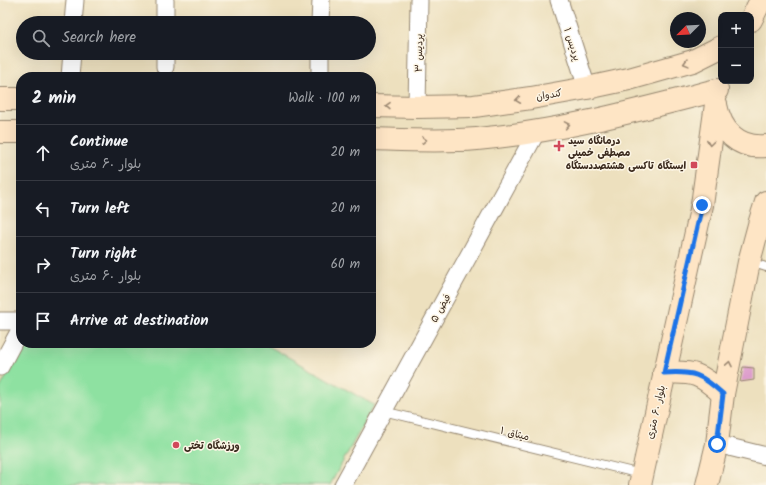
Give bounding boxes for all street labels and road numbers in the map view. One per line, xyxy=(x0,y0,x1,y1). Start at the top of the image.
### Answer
street label: پردیس ۱ xyxy=(559,26,585,63)
street label: پردیس ۳ xyxy=(411,34,427,72)
street label: کندوان xyxy=(535,85,563,105)
street label: فیض ۵ xyxy=(426,291,455,326)
street label: بلوار ۶۰ متری xyxy=(642,384,670,441)
street label: میثاق ۱ xyxy=(499,423,531,445)

